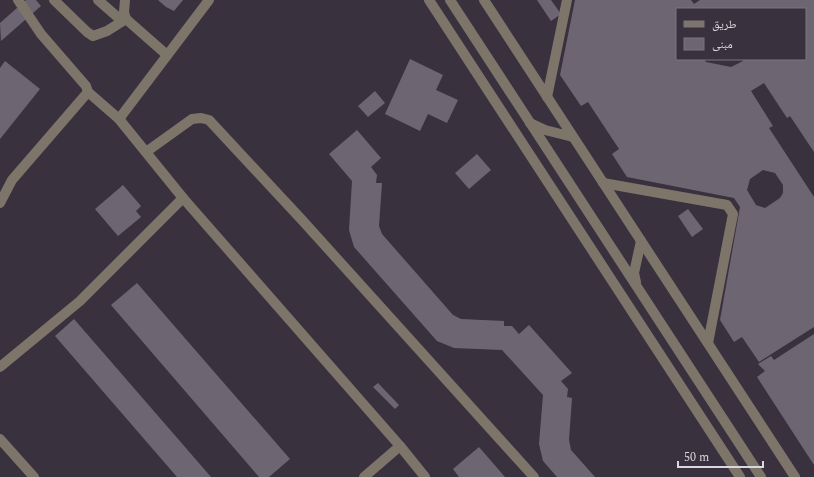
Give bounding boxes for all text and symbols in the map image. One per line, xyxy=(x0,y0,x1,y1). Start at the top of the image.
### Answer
legend xyxy=(676,8,806,60)
text: طريق xyxy=(712,15,737,34)
text: مبنى xyxy=(712,35,733,54)
scale bar xyxy=(678,443,763,469)
text: 50 m xyxy=(684,448,709,467)

